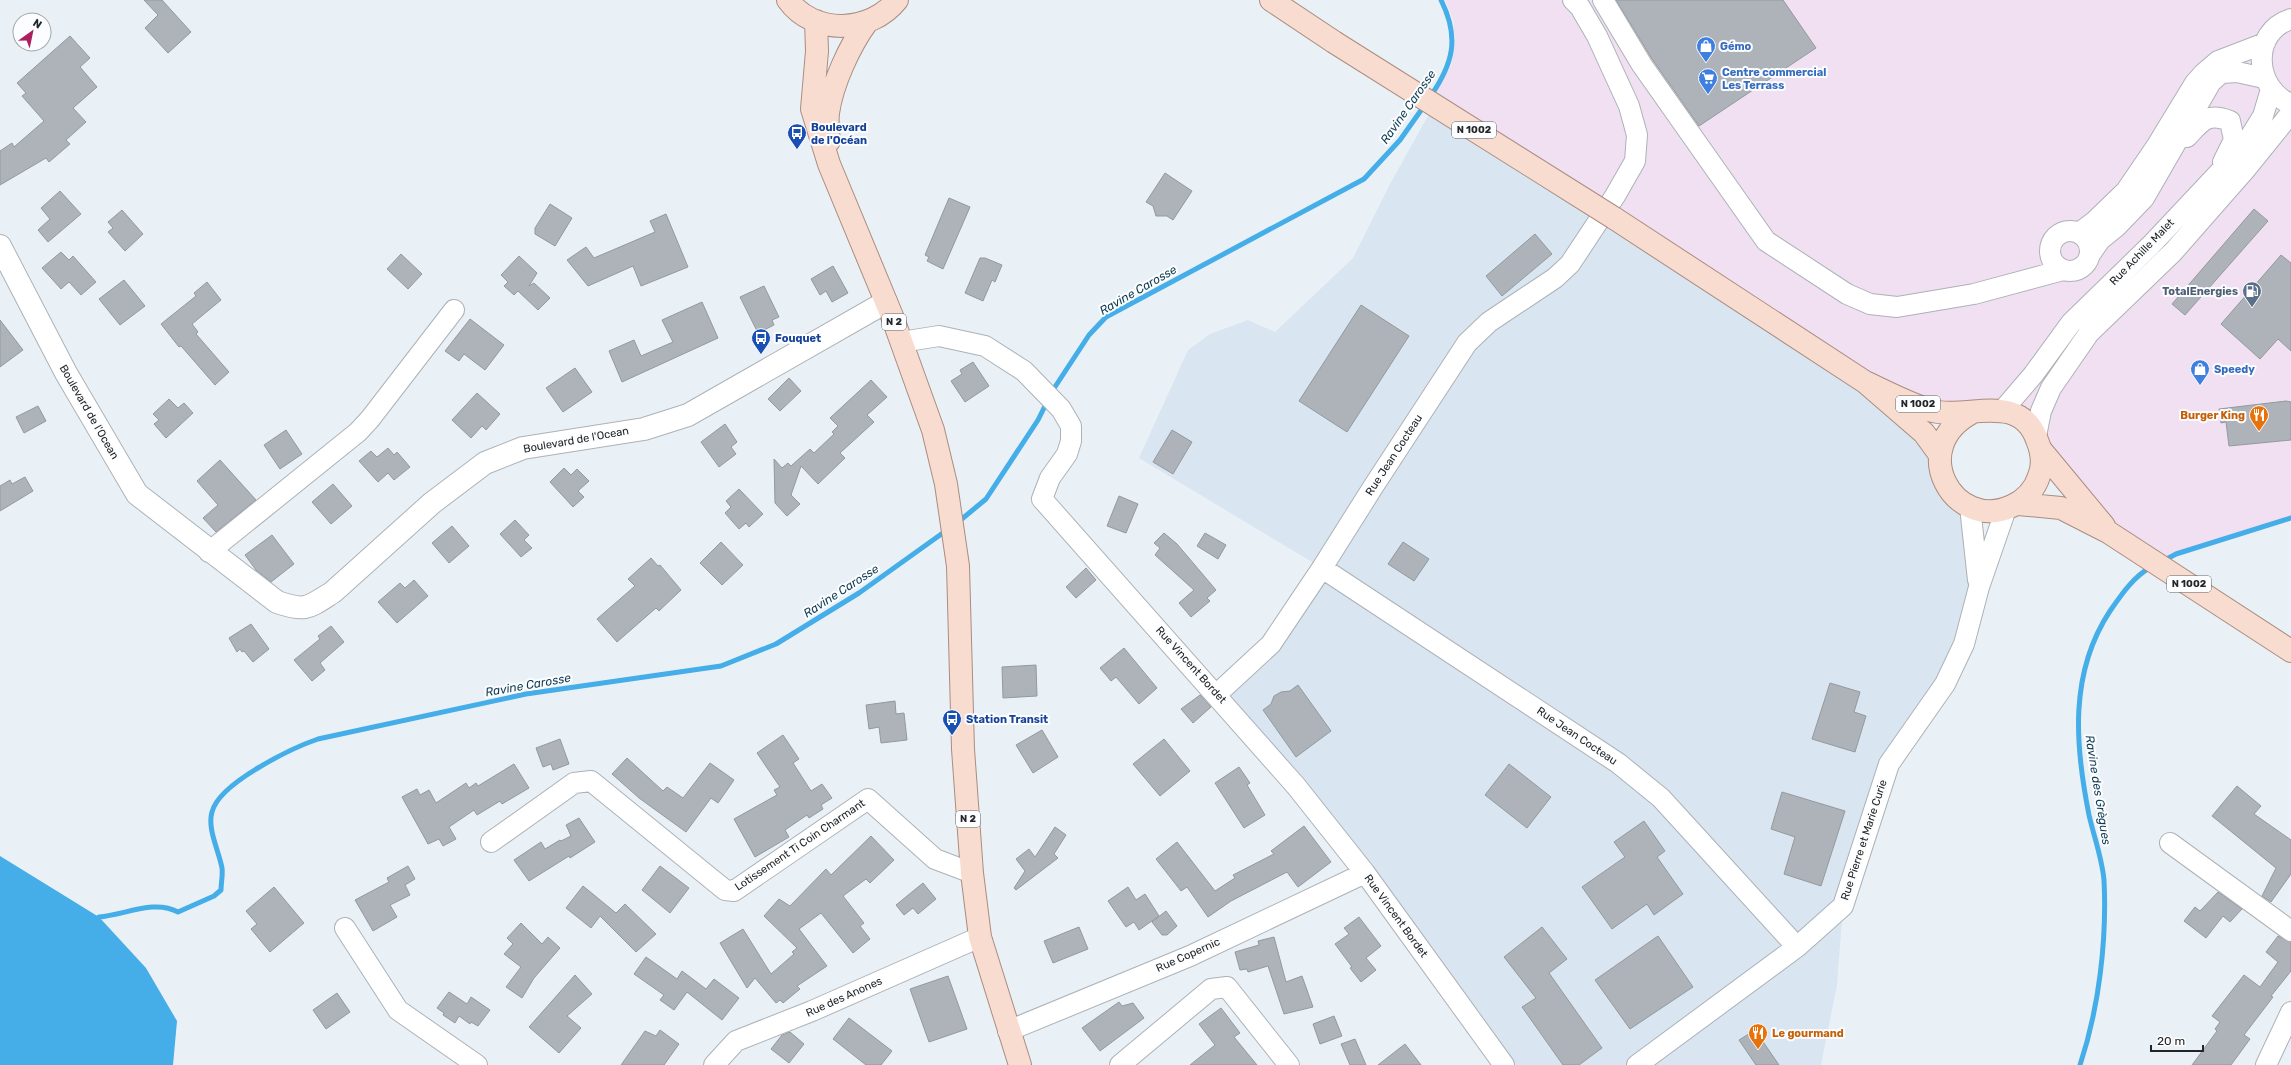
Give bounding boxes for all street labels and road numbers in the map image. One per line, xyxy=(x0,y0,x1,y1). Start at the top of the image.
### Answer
road number: N 1002 xyxy=(1452,122,1496,138)
street label: Rue Achille Malet xyxy=(2107,216,2177,288)
road number: N 2 xyxy=(882,314,906,330)
street label: Boulevard de l'Ocean xyxy=(57,362,121,462)
road number: N 1002 xyxy=(1896,396,1940,412)
street label: Rue Jean Cocteau xyxy=(1363,412,1425,498)
street label: Boulevard de l'Ocean xyxy=(522,424,630,456)
road number: N 1002 xyxy=(2167,576,2211,592)
street label: Rue Vincent Bordet xyxy=(1153,624,1230,707)
street label: Rue Jean Cocteau xyxy=(1534,704,1620,768)
street label: Rue Pierre et Marie Curie xyxy=(1838,778,1890,902)
street label: Lotissement Ti Coin Charmant xyxy=(732,796,868,894)
road number: N 2 xyxy=(956,811,980,827)
street label: Rue Vincent Bordet xyxy=(1362,872,1431,961)
street label: Rue Copernic xyxy=(1154,935,1222,975)
street label: Rue des Anones xyxy=(804,974,885,1020)

